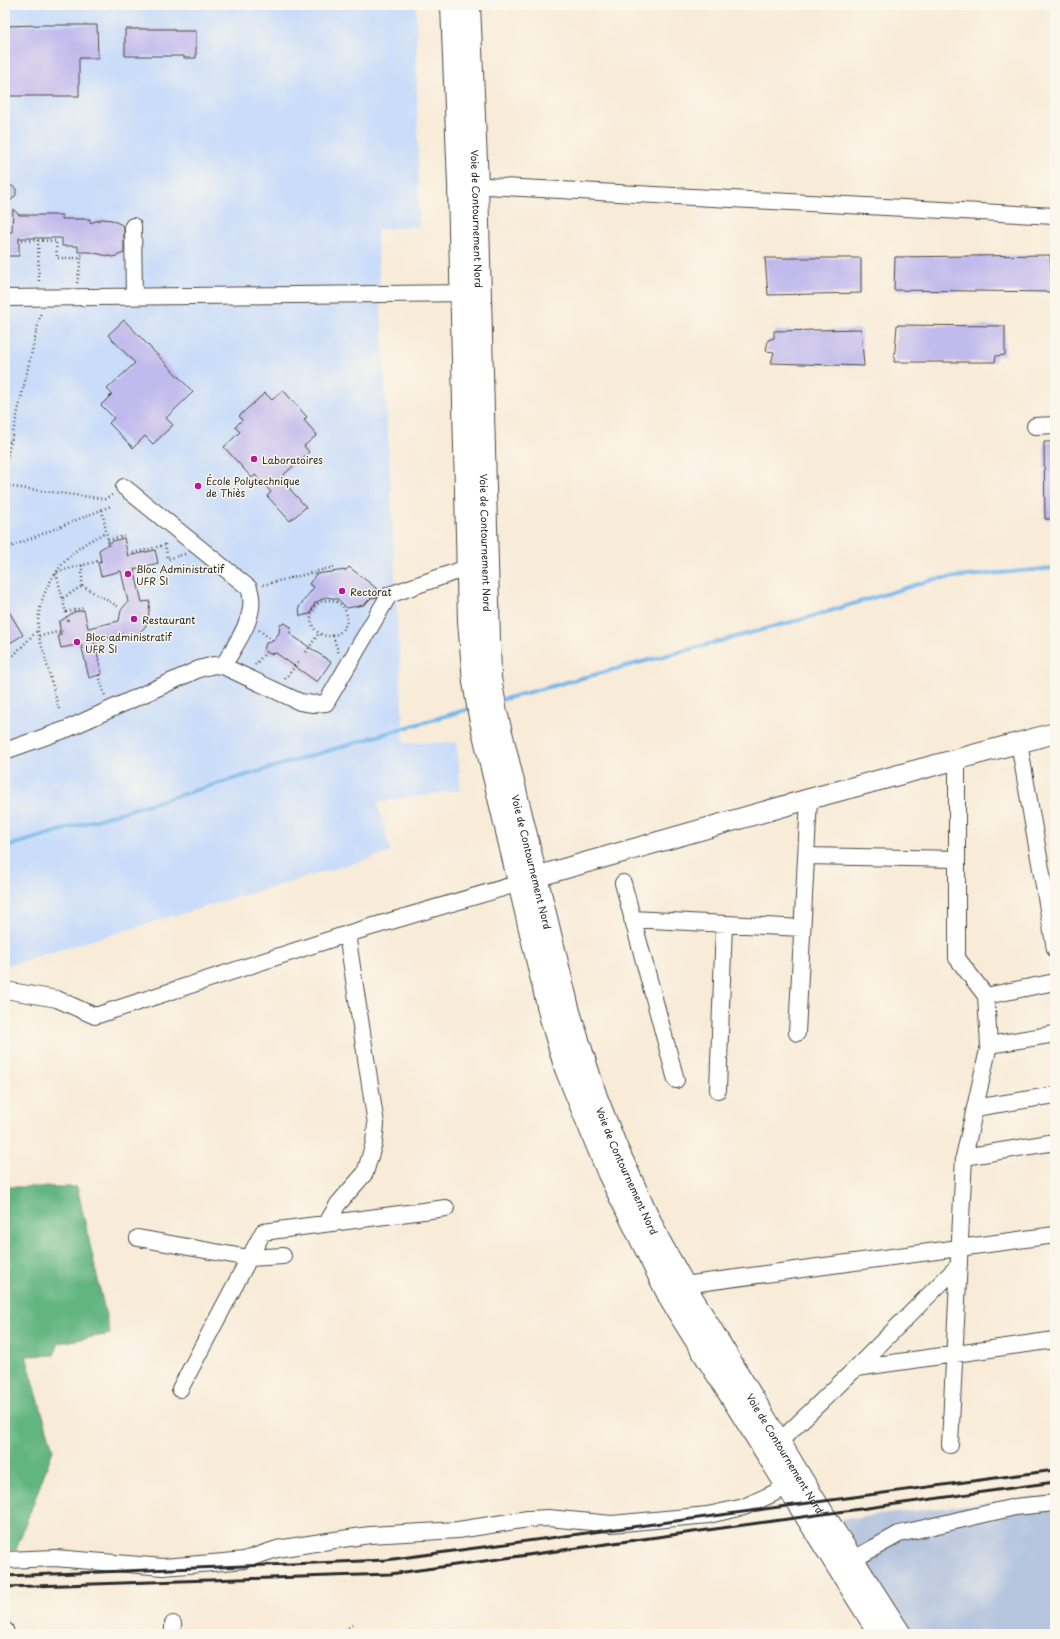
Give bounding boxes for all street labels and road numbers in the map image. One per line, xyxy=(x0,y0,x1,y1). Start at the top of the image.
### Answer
street label: Voie de Contournement Nord xyxy=(468,149,487,288)
street label: Voie de Contournement Nord xyxy=(477,473,496,612)
street label: Voie de Contournement Nord xyxy=(509,793,556,931)
street label: Voie de Contournement Nord xyxy=(593,1105,663,1237)
street label: Voie de Contournement Nord xyxy=(743,1390,828,1516)

